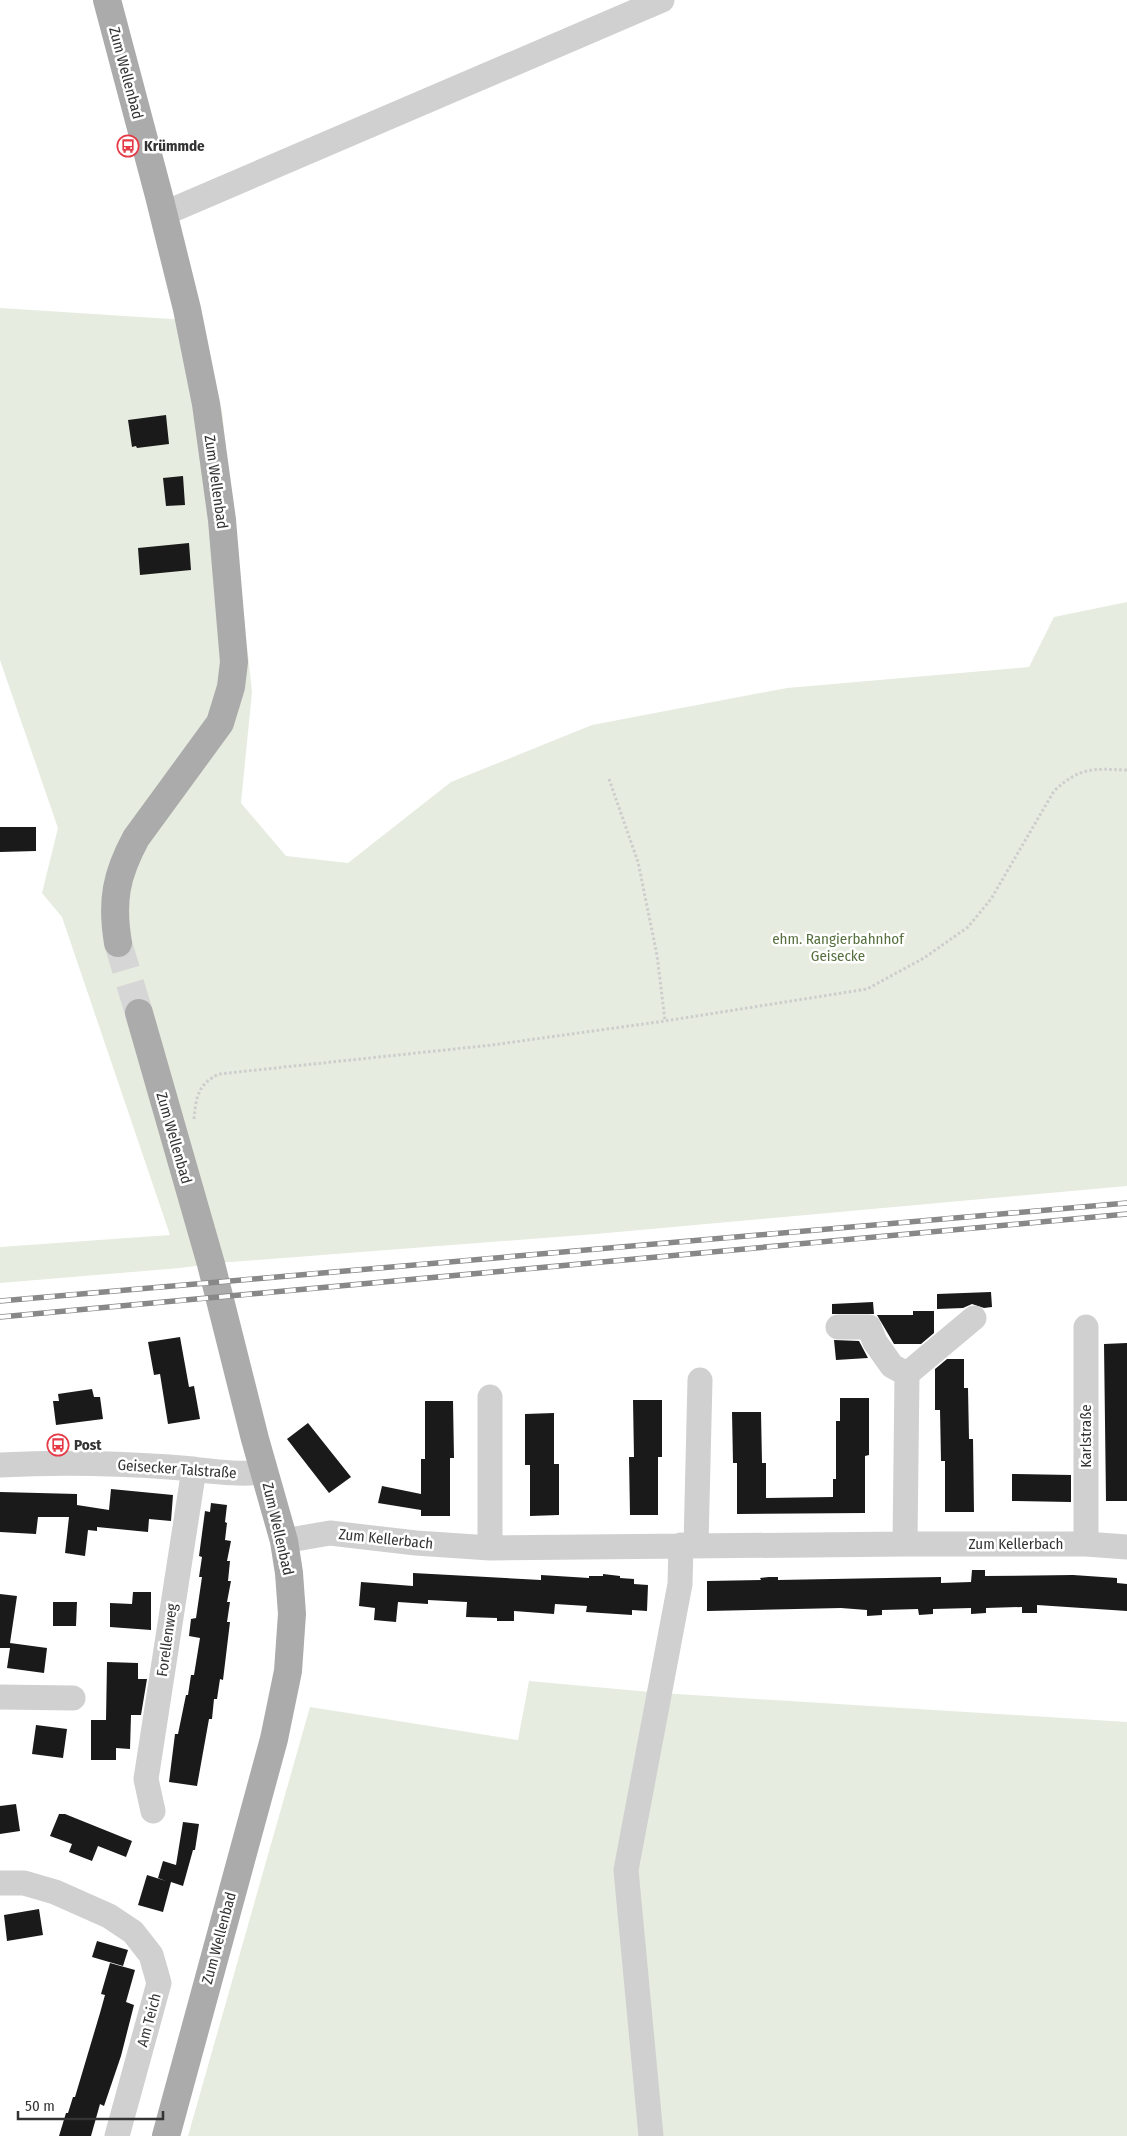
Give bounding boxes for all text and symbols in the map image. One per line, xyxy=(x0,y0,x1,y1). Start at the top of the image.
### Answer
street label: Zum Wellenbad xyxy=(105,25,147,121)
bus stop icon: Krümmde xyxy=(116,134,140,158)
place label: Krümmde xyxy=(144,137,205,155)
street label: Zum Wellenbad xyxy=(201,434,231,530)
park label: ehm. Rangierbahnhof Geisecke xyxy=(772,930,905,965)
street label: Zum Wellenbad xyxy=(152,1090,196,1186)
street label: Karlstraße xyxy=(1077,1404,1095,1468)
bus stop icon: Post xyxy=(46,1433,70,1457)
place label: Post xyxy=(74,1436,102,1454)
street label: Geisecker Talstraße xyxy=(117,1456,237,1482)
street label: Zum Wellenbad xyxy=(259,1481,297,1577)
street label: Zum Kellerbach xyxy=(338,1525,434,1553)
street label: Zum Kellerbach xyxy=(969,1535,1063,1553)
street label: Forellenweg xyxy=(153,1602,181,1678)
street label: Zum Wellenbad xyxy=(198,1890,240,1986)
street label: Am Teich xyxy=(133,1991,165,2049)
scale bar xyxy=(18,2088,162,2120)
text: 50 m xyxy=(25,2097,55,2115)

